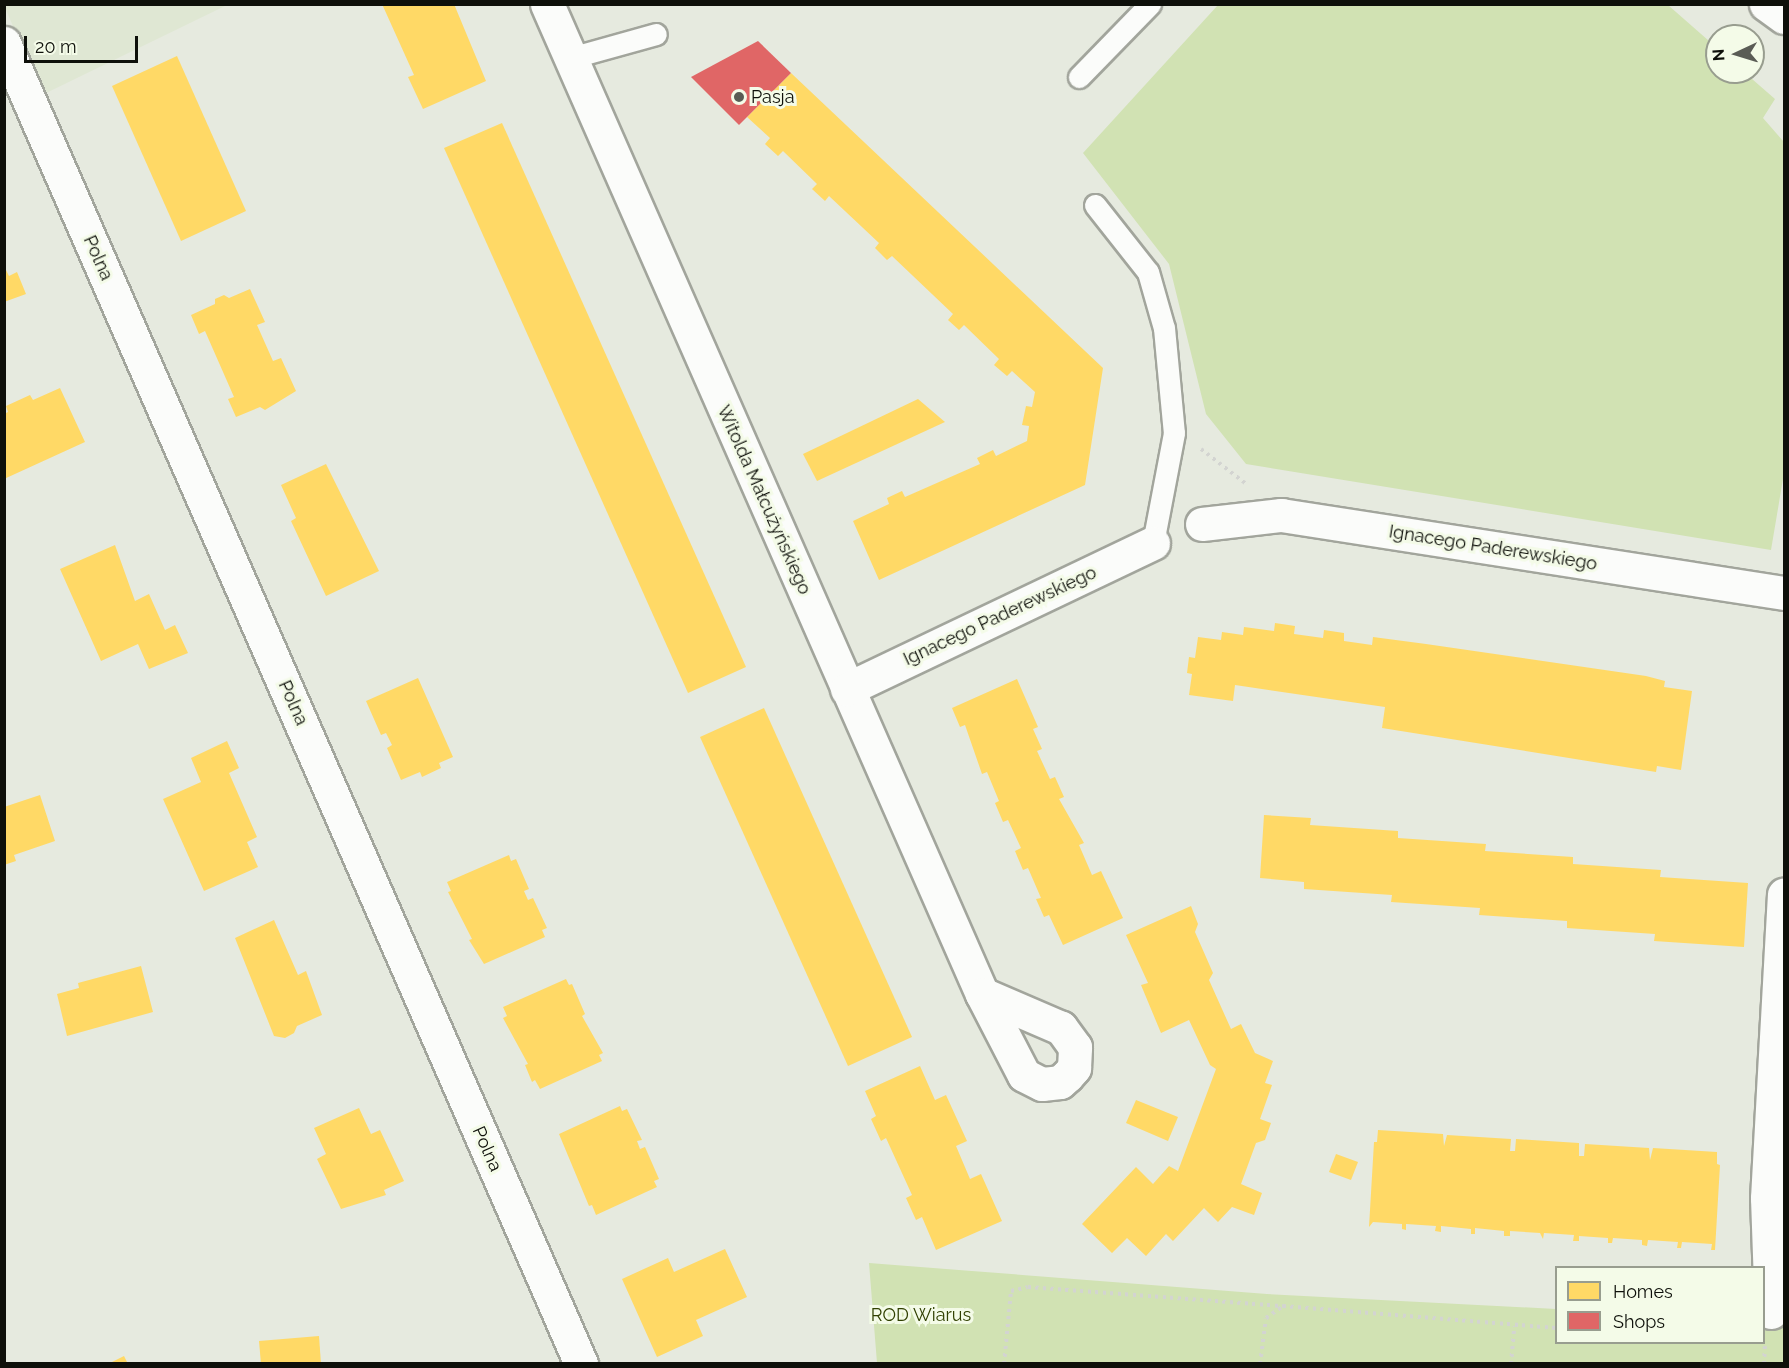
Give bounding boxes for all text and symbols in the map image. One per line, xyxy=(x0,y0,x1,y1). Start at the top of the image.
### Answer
scale bar xyxy=(27,24,141,62)
north arrow xyxy=(1705,24,1765,84)
text: 20 m xyxy=(35,36,77,57)
text: N xyxy=(1709,48,1728,62)
place label: Pasja xyxy=(751,86,794,108)
marker: Pasja xyxy=(732,90,746,104)
street label: Polna xyxy=(79,232,117,284)
street label: Witolda Małcużyńskiego xyxy=(712,402,816,598)
street label: Ignacego Paderewskiego xyxy=(1387,521,1599,575)
street label: Ignacego Paderewskiego xyxy=(900,562,1100,670)
street label: Polna xyxy=(274,677,312,729)
street label: Polna xyxy=(468,1123,506,1175)
legend xyxy=(1555,1266,1765,1344)
text: Homes xyxy=(1613,1281,1673,1302)
park label: ROD Wiarus xyxy=(871,1304,971,1326)
text: Shops xyxy=(1613,1311,1665,1332)

